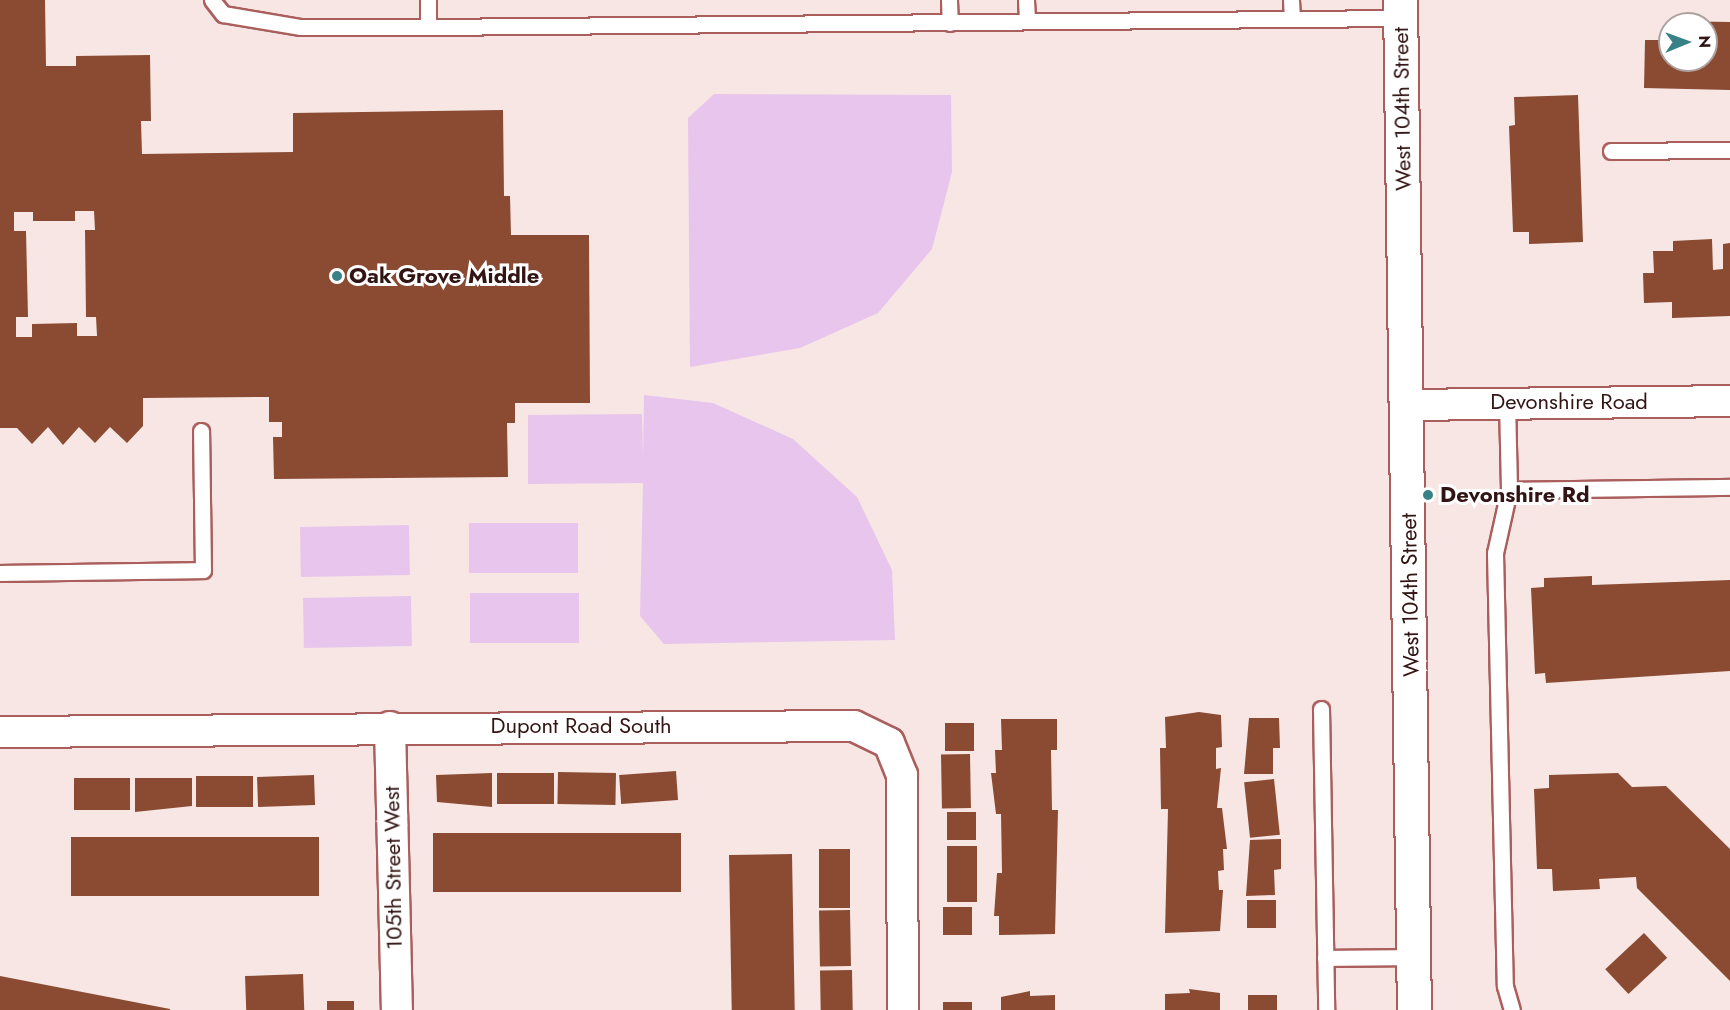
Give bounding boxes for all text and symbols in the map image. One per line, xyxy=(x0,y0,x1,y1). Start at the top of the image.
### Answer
north arrow xyxy=(1658,12,1718,72)
street label: West 104th Street xyxy=(1387,27,1417,191)
text: N xyxy=(1693,35,1716,48)
place label: Oak Grove Middle xyxy=(349,263,539,289)
marker: Oak Grove Middle xyxy=(330,269,344,283)
street label: Devonshire Road xyxy=(1490,389,1648,415)
place label: Devonshire Rd xyxy=(1440,482,1590,508)
marker: Devonshire Rd xyxy=(1421,488,1435,502)
street label: West 104th Street xyxy=(1395,513,1425,677)
street label: Dupont Road South xyxy=(491,713,671,739)
street label: 105th Street West xyxy=(378,786,408,950)

